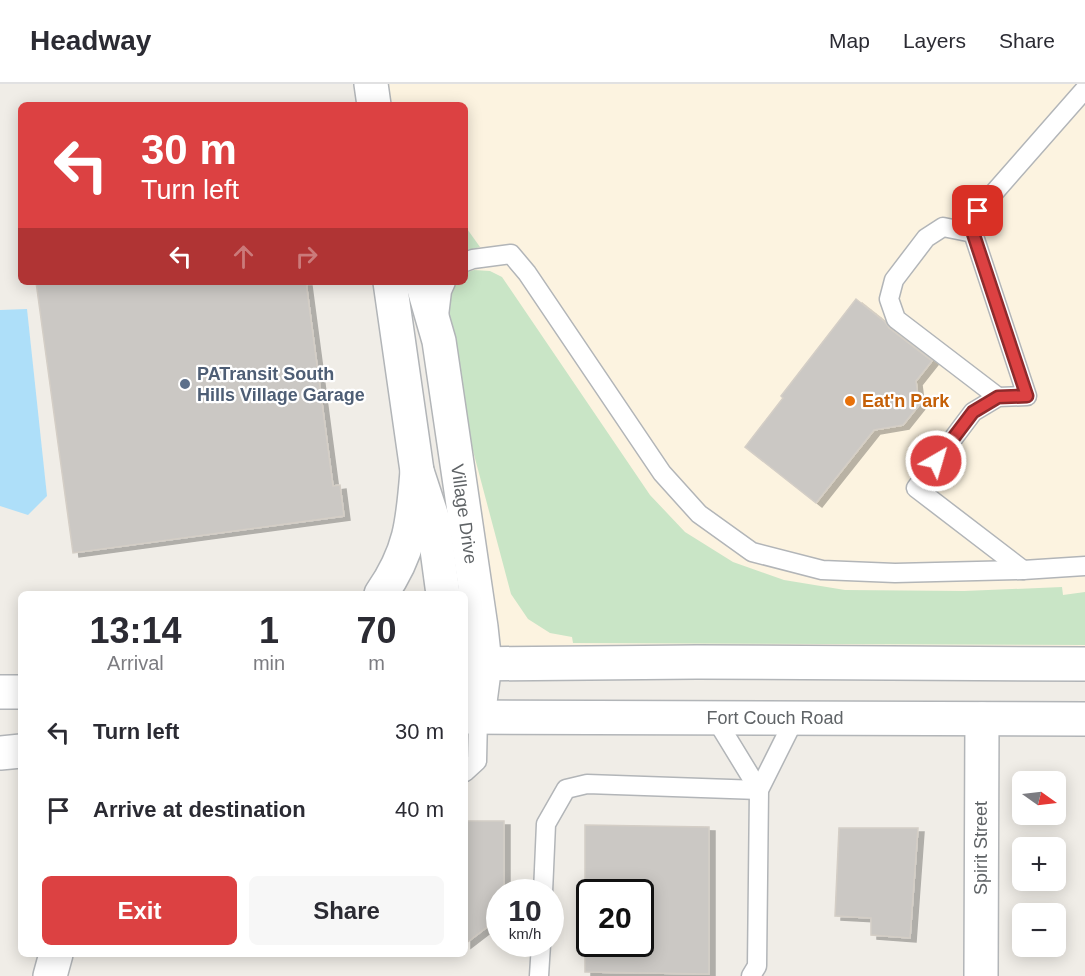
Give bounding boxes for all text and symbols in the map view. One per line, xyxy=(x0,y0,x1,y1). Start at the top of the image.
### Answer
text: Headway xyxy=(30,25,151,56)
text: Map xyxy=(829,29,870,52)
text: Layers xyxy=(903,29,966,52)
text: Share xyxy=(999,29,1055,52)
icon: left xyxy=(42,126,120,204)
text: 30 m xyxy=(141,126,237,173)
text: Turn left xyxy=(141,175,239,205)
pin xyxy=(952,185,1003,236)
icon: arrive xyxy=(961,194,994,227)
icon: left xyxy=(164,240,197,273)
icon: ahead xyxy=(227,240,260,273)
icon: right xyxy=(290,240,323,273)
place label: PATransit South Hills Village Garage xyxy=(197,364,365,405)
marker: PATransit South Hills Village Garage xyxy=(178,377,192,391)
place label: Eat'n Park xyxy=(862,391,950,411)
marker: Eat'n Park xyxy=(843,394,857,408)
position arrow xyxy=(904,429,968,493)
street label: Village Drive xyxy=(447,463,481,565)
text: 13:14 xyxy=(89,610,181,651)
text: 1 xyxy=(259,610,279,651)
text: 70 xyxy=(357,610,397,651)
text: Arrival xyxy=(107,652,164,674)
text: min xyxy=(253,652,285,674)
text: m xyxy=(368,652,385,674)
street label: Fort Couch Road xyxy=(706,708,844,728)
icon: left xyxy=(42,716,75,749)
text: Turn left xyxy=(93,719,179,744)
text: 30 m xyxy=(395,719,444,744)
north arrow xyxy=(1012,771,1066,825)
map controls xyxy=(1012,771,1066,957)
icon: arrive xyxy=(42,794,75,827)
text: Arrive at destination xyxy=(93,797,306,822)
text: 40 m xyxy=(395,797,444,822)
street label: Spirit Street xyxy=(971,801,991,895)
button: + xyxy=(1012,837,1066,891)
button: Exit xyxy=(42,876,237,945)
button: Share xyxy=(249,876,444,945)
speed limit sign: 20 xyxy=(576,879,654,957)
text: 10 xyxy=(508,894,542,927)
button: − xyxy=(1012,903,1066,957)
text: km/h xyxy=(509,925,541,942)

